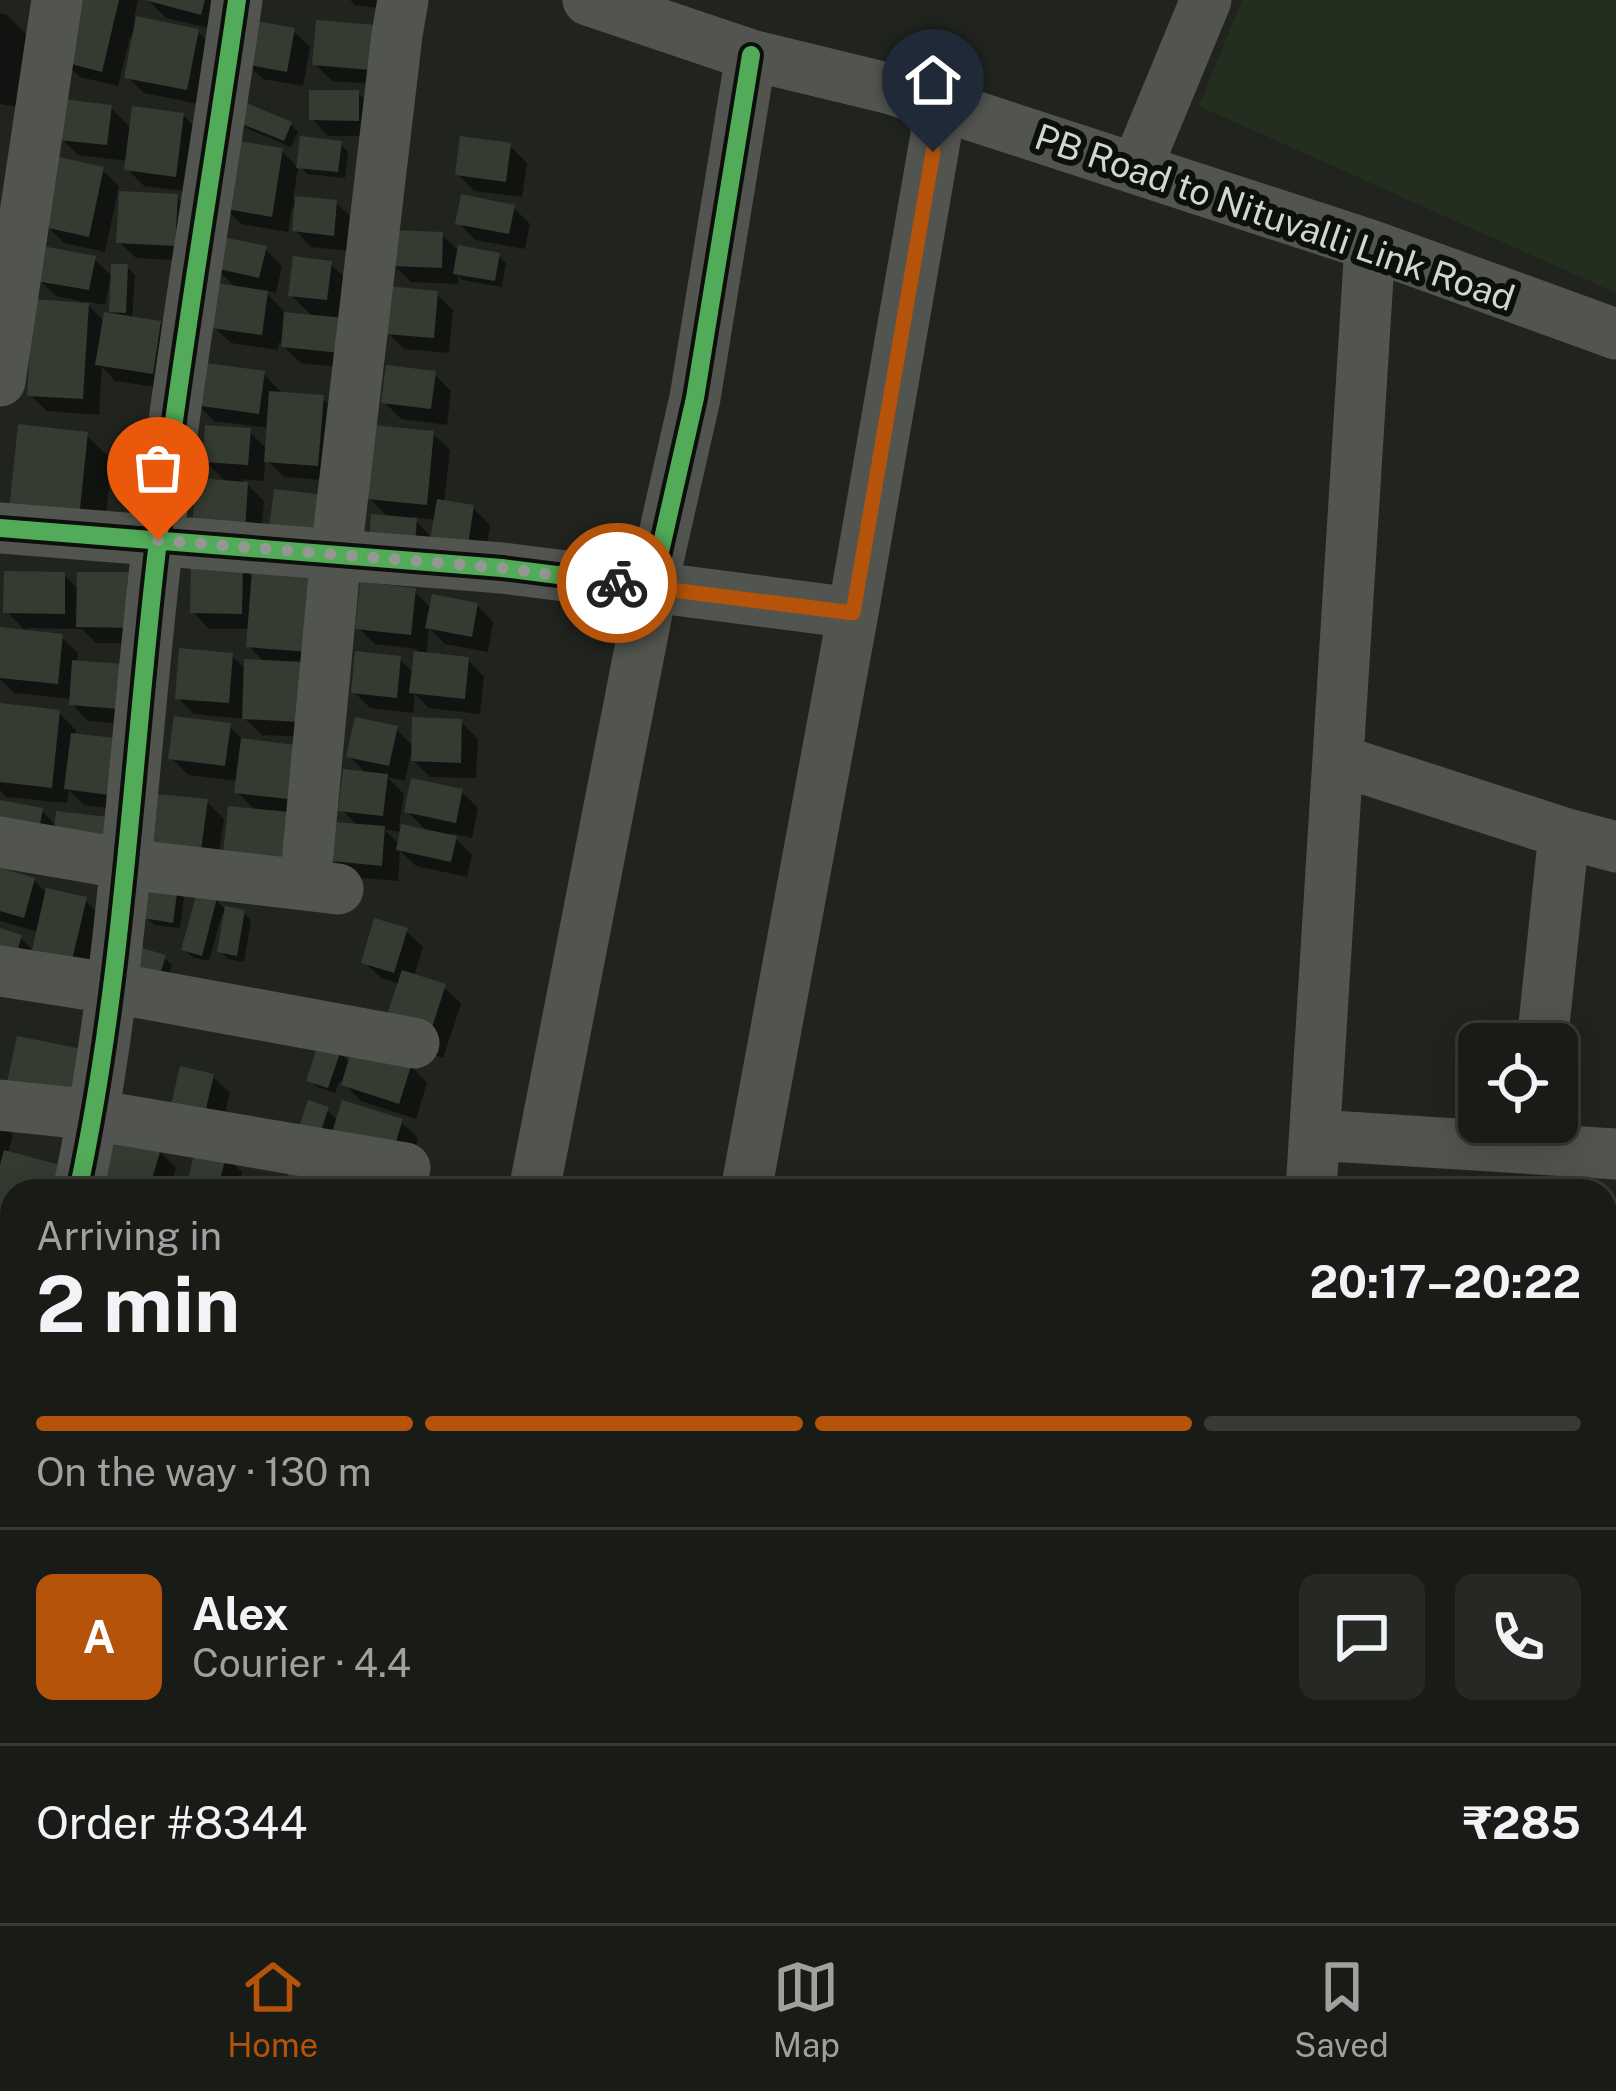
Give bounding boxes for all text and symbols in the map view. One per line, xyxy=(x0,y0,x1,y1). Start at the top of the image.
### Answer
pin xyxy=(882,29,984,152)
icon: home xyxy=(900,47,966,113)
street label: PB Road to Nituvalli Link Road xyxy=(1030,115,1520,319)
pin xyxy=(107,417,209,540)
icon: bag xyxy=(125,435,191,501)
courier xyxy=(557,523,677,643)
icon: bike xyxy=(584,550,650,616)
map controls xyxy=(1458,1023,1578,1143)
button: locate xyxy=(1458,1023,1578,1143)
text: Arriving in xyxy=(36,1213,222,1259)
text: 20:17–20:22 xyxy=(1309,1255,1581,1308)
text: 2 min xyxy=(36,1258,240,1350)
text: On the way · 130 m xyxy=(36,1449,372,1495)
button: chat xyxy=(1299,1574,1425,1700)
button: phone xyxy=(1455,1574,1581,1700)
text: Alex xyxy=(192,1587,289,1640)
text: A xyxy=(83,1610,115,1663)
text: Courier · 4.4 xyxy=(192,1640,411,1686)
text: Order #8344 xyxy=(36,1796,308,1849)
text: ₹285 xyxy=(1463,1796,1581,1849)
tab: Home xyxy=(227,1954,318,2064)
tab: Map xyxy=(773,1954,840,2064)
tab: Saved xyxy=(1294,1954,1389,2064)

